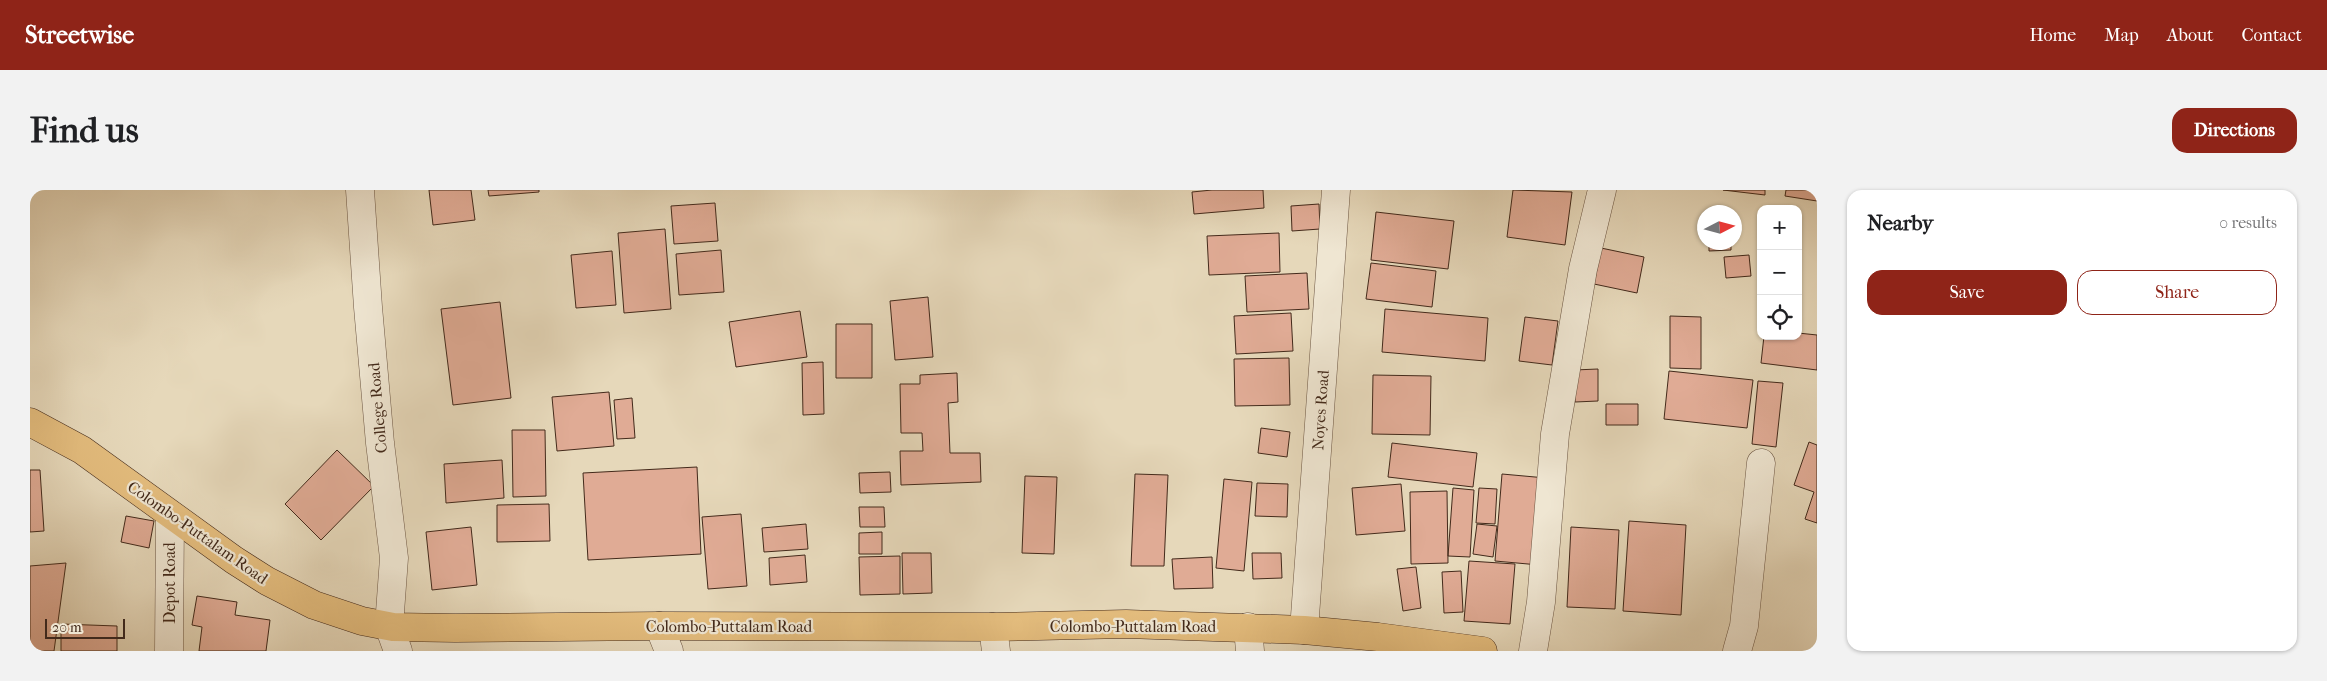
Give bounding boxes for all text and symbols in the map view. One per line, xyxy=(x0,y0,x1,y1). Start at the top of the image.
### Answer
text: Streetwise xyxy=(25,21,134,49)
text: Home xyxy=(2029,25,2076,46)
text: Map xyxy=(2104,25,2139,46)
text: About xyxy=(2167,25,2213,46)
text: Contact xyxy=(2241,25,2302,46)
button: Directions xyxy=(2172,108,2297,153)
text: Find us xyxy=(30,110,139,151)
north arrow xyxy=(1697,205,1742,250)
map controls xyxy=(1757,205,1802,340)
button: + xyxy=(1757,205,1802,250)
text: Nearby xyxy=(1867,211,1933,235)
text: 0 results xyxy=(2219,213,2277,232)
button: − xyxy=(1757,250,1802,295)
button: Save xyxy=(1867,270,2067,315)
button: Share xyxy=(2077,270,2277,315)
button: locate xyxy=(1757,295,1802,340)
street label: College Road xyxy=(364,362,391,454)
street label: Noyes Road xyxy=(1308,369,1333,451)
street label: Colombo-Puttalam Road xyxy=(124,477,272,588)
street label: Depot Road xyxy=(160,542,179,624)
scale bar xyxy=(45,616,125,639)
street label: Colombo-Puttalam Road xyxy=(646,617,813,636)
street label: Colombo-Puttalam Road xyxy=(1050,617,1217,636)
text: 20 m xyxy=(52,619,82,636)

